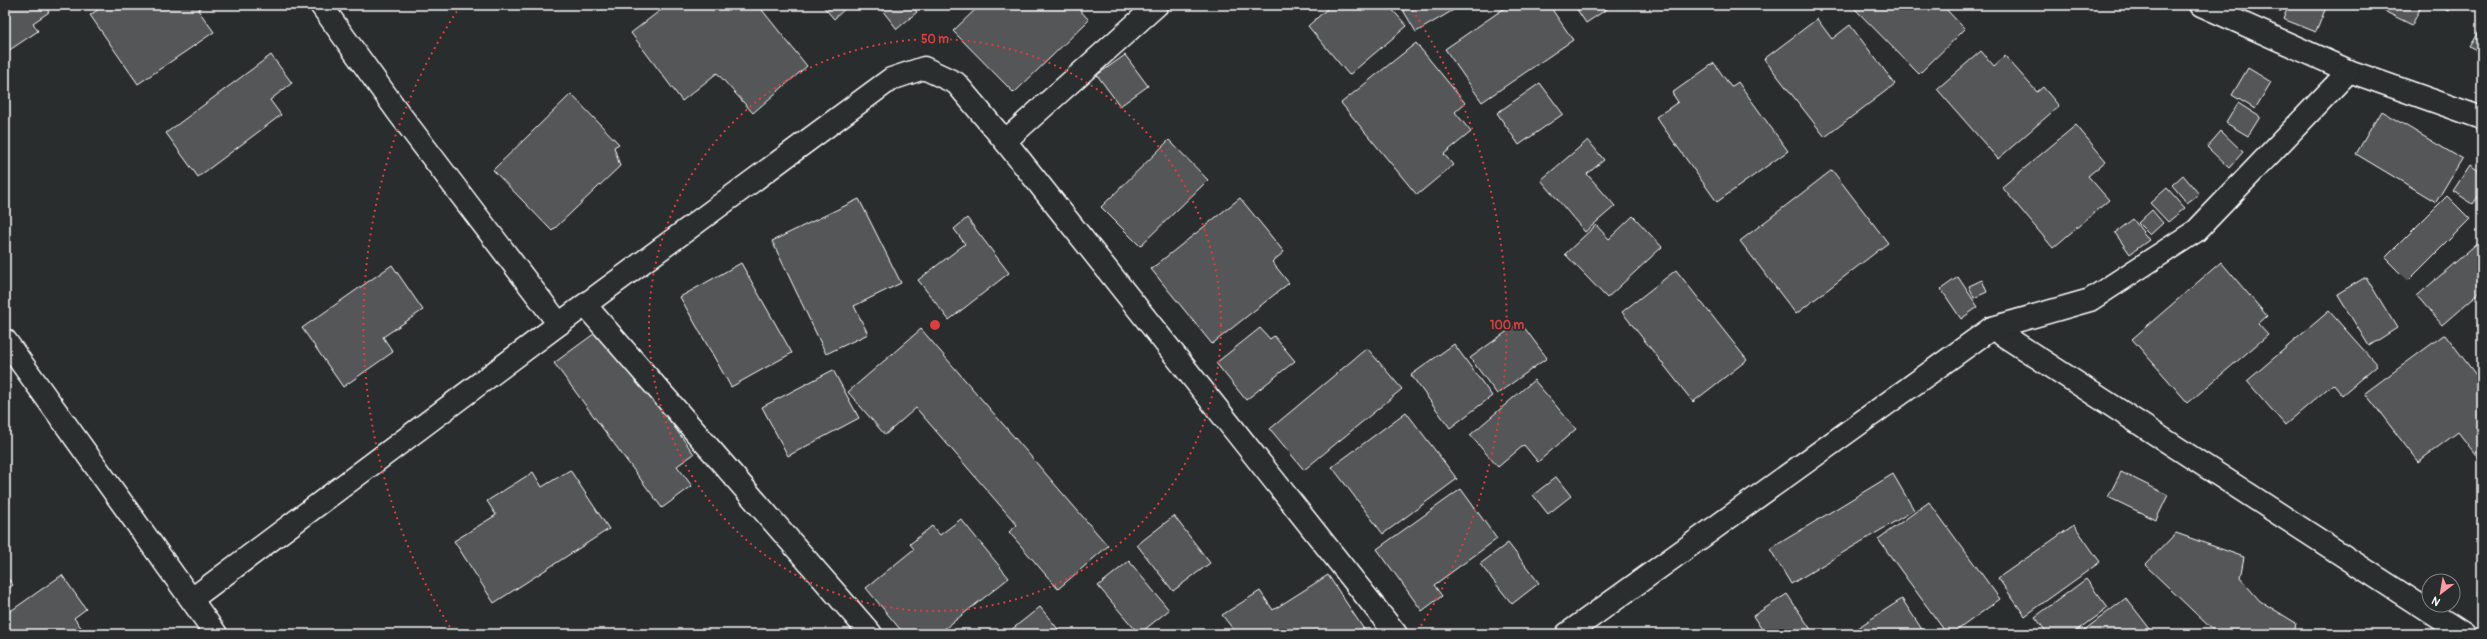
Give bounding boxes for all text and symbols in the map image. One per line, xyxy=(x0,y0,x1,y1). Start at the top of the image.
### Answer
text: 50 m xyxy=(921,32,949,47)
centre of rings xyxy=(928,318,942,332)
text: 100 m xyxy=(1490,318,1525,333)
north arrow xyxy=(2421,573,2461,613)
text: N xyxy=(2429,593,2443,609)

